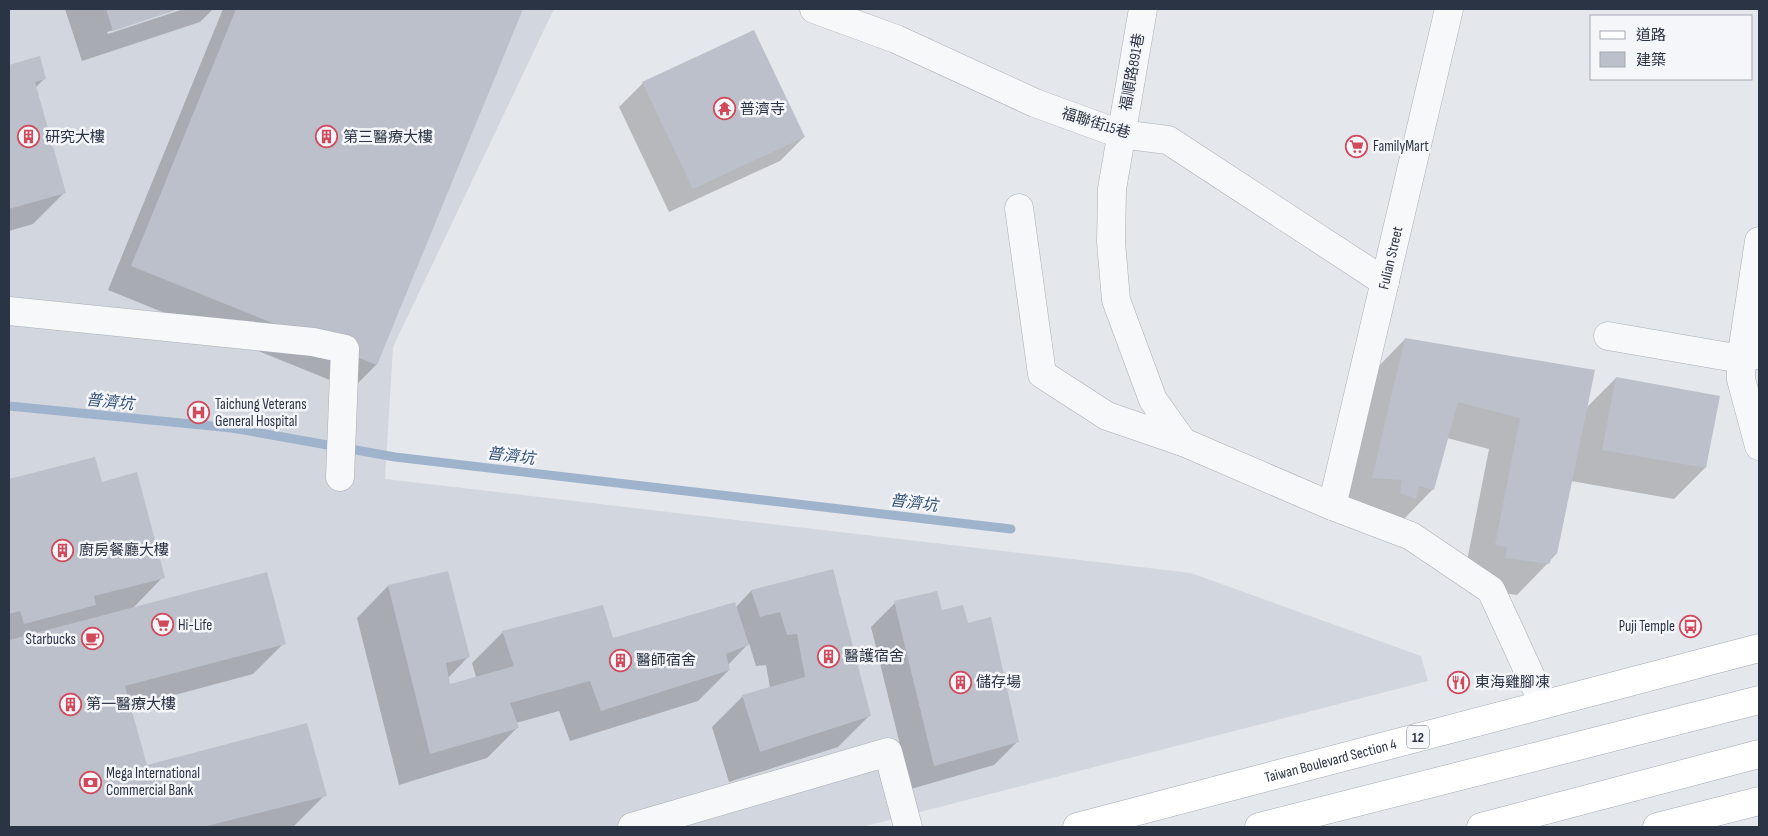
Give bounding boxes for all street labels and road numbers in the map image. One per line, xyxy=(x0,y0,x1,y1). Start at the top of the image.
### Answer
street label: 福順路891巷 xyxy=(1116,32,1149,112)
street label: 福聯街15巷 xyxy=(1059,104,1133,143)
street label: Fulian Street xyxy=(1374,224,1408,291)
road number: 12 xyxy=(1407,726,1429,749)
street label: Taiwan Boulevard Section 4 xyxy=(1263,735,1399,787)

